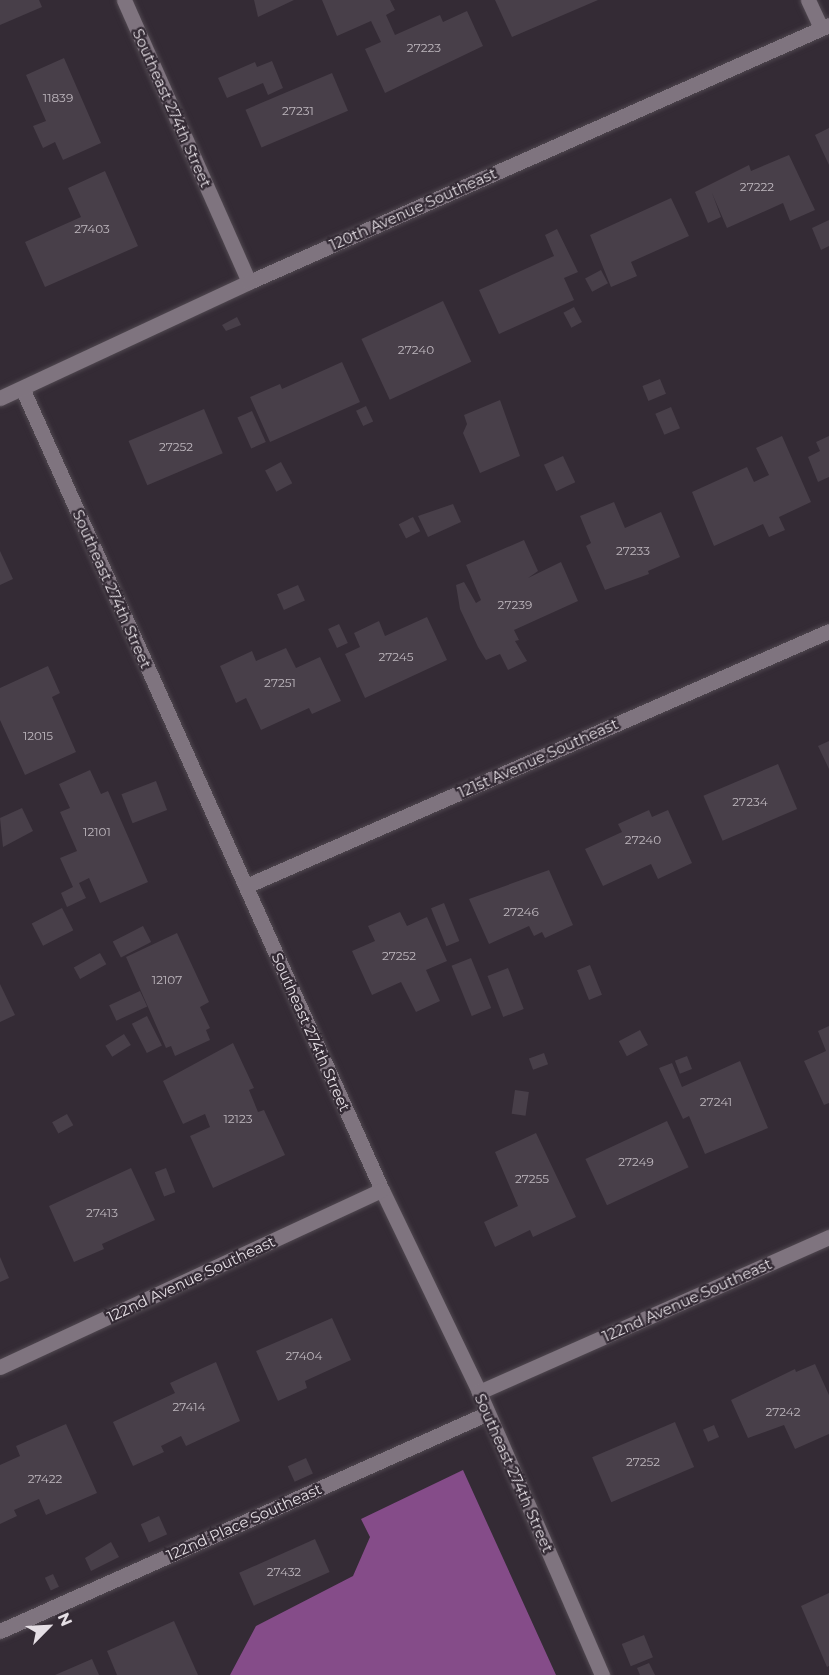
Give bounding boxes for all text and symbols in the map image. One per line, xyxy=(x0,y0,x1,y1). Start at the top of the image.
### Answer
street label: Southeast 274th Street xyxy=(129,26,215,190)
house number: 27223 xyxy=(407,41,441,55)
house number: 11839 xyxy=(43,91,73,105)
house number: 27231 xyxy=(282,104,314,118)
street label: 120th Avenue Southeast xyxy=(327,164,499,254)
house number: 27222 xyxy=(740,180,774,194)
house number: 27403 xyxy=(74,222,110,236)
house number: 27240 xyxy=(398,343,434,357)
house number: 27252 xyxy=(159,440,193,454)
street label: Southeast 274th Street xyxy=(69,507,155,671)
house number: 27233 xyxy=(616,544,650,558)
house number: 27239 xyxy=(498,598,532,612)
house number: 27245 xyxy=(378,650,414,664)
house number: 27251 xyxy=(264,676,296,690)
street label: 121st Avenue Southeast xyxy=(455,715,621,801)
house number: 12015 xyxy=(23,729,53,743)
house number: 27234 xyxy=(732,795,768,809)
house number: 12101 xyxy=(83,825,111,839)
house number: 27240 xyxy=(625,833,661,847)
house number: 27246 xyxy=(503,905,539,919)
house number: 27252 xyxy=(382,949,416,963)
street label: Southeast 274th Street xyxy=(268,950,354,1114)
house number: 12107 xyxy=(152,973,182,987)
house number: 27241 xyxy=(700,1095,732,1109)
house number: 12123 xyxy=(223,1112,253,1126)
house number: 27249 xyxy=(618,1155,654,1169)
house number: 27255 xyxy=(515,1172,549,1186)
house number: 27413 xyxy=(86,1206,118,1220)
street label: 122nd Avenue Southeast xyxy=(104,1232,278,1326)
street label: 122nd Avenue Southeast xyxy=(600,1255,774,1345)
house number: 27404 xyxy=(286,1349,322,1363)
street label: Southeast 274th Street xyxy=(471,1391,557,1555)
house number: 27414 xyxy=(173,1400,205,1414)
house number: 27242 xyxy=(765,1405,801,1419)
house number: 27252 xyxy=(626,1455,660,1469)
house number: 27422 xyxy=(28,1472,62,1486)
street label: 122nd Place Southeast xyxy=(164,1480,324,1564)
house number: 27432 xyxy=(267,1565,301,1579)
north arrow xyxy=(18,1597,78,1657)
text: N xyxy=(54,1610,76,1629)

